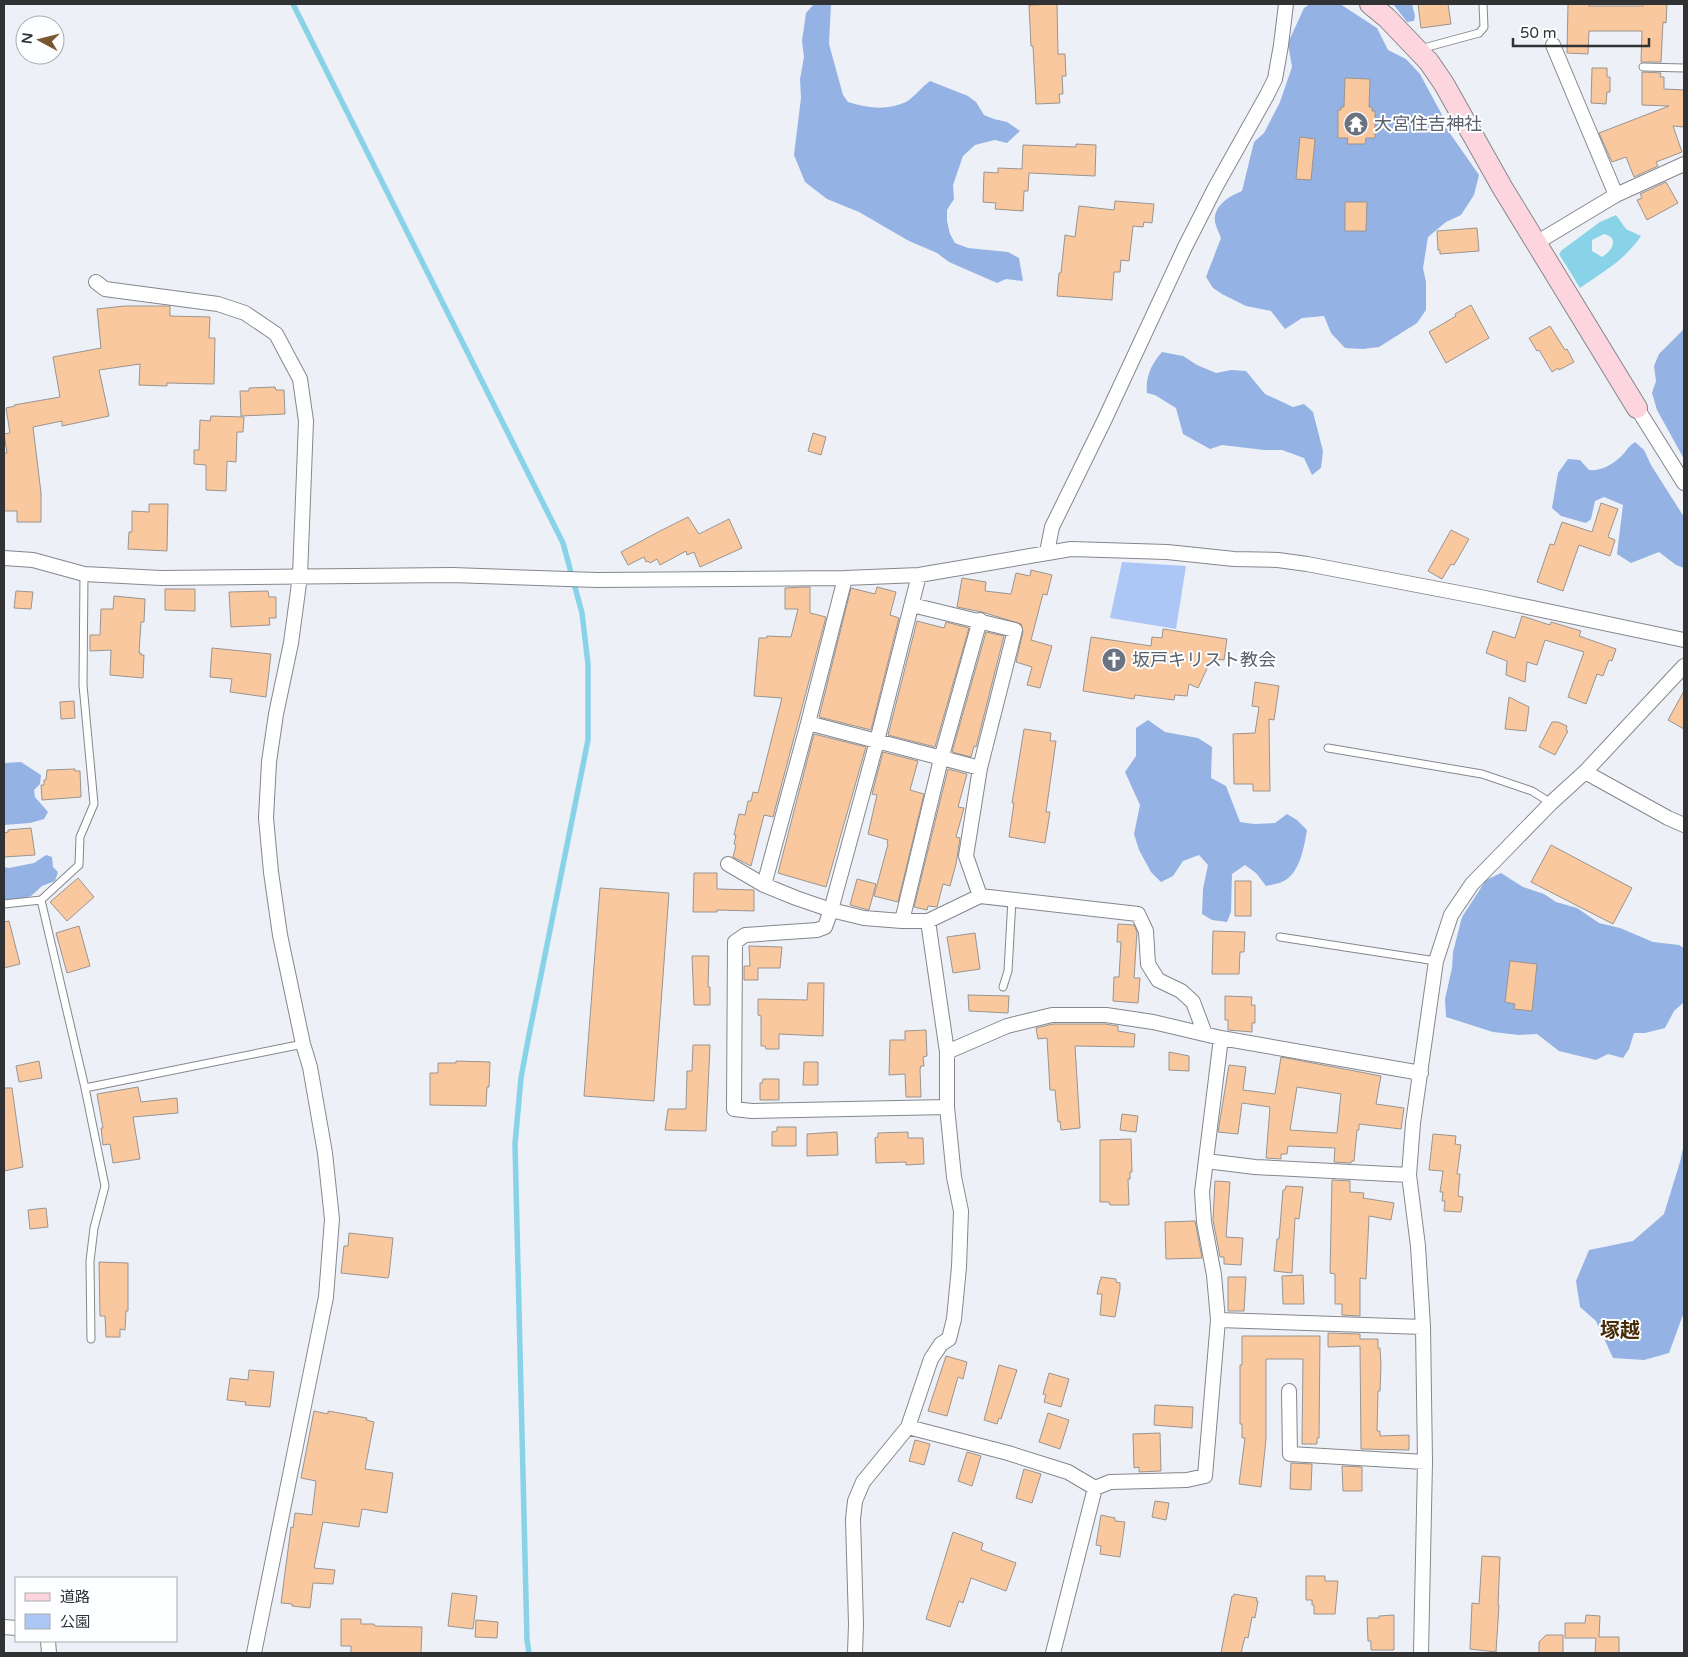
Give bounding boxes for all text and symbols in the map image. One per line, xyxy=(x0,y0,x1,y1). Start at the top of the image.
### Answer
north arrow xyxy=(15,15,65,65)
scale bar xyxy=(1513,15,1649,47)
text: 50 m xyxy=(1520,24,1557,42)
text: N xyxy=(18,32,37,45)
temple icon: 大宮住吉神社 xyxy=(1343,111,1369,137)
place label: 大宮住吉神社 xyxy=(1374,113,1482,135)
church icon: 坂戸キリスト教会 xyxy=(1101,647,1127,673)
place label: 坂戸キリスト教会 xyxy=(1132,649,1276,671)
district label: 塚越 xyxy=(1600,1319,1640,1343)
legend xyxy=(15,1577,178,1642)
text: 道路 xyxy=(60,1588,90,1606)
text: 公園 xyxy=(60,1613,90,1631)

